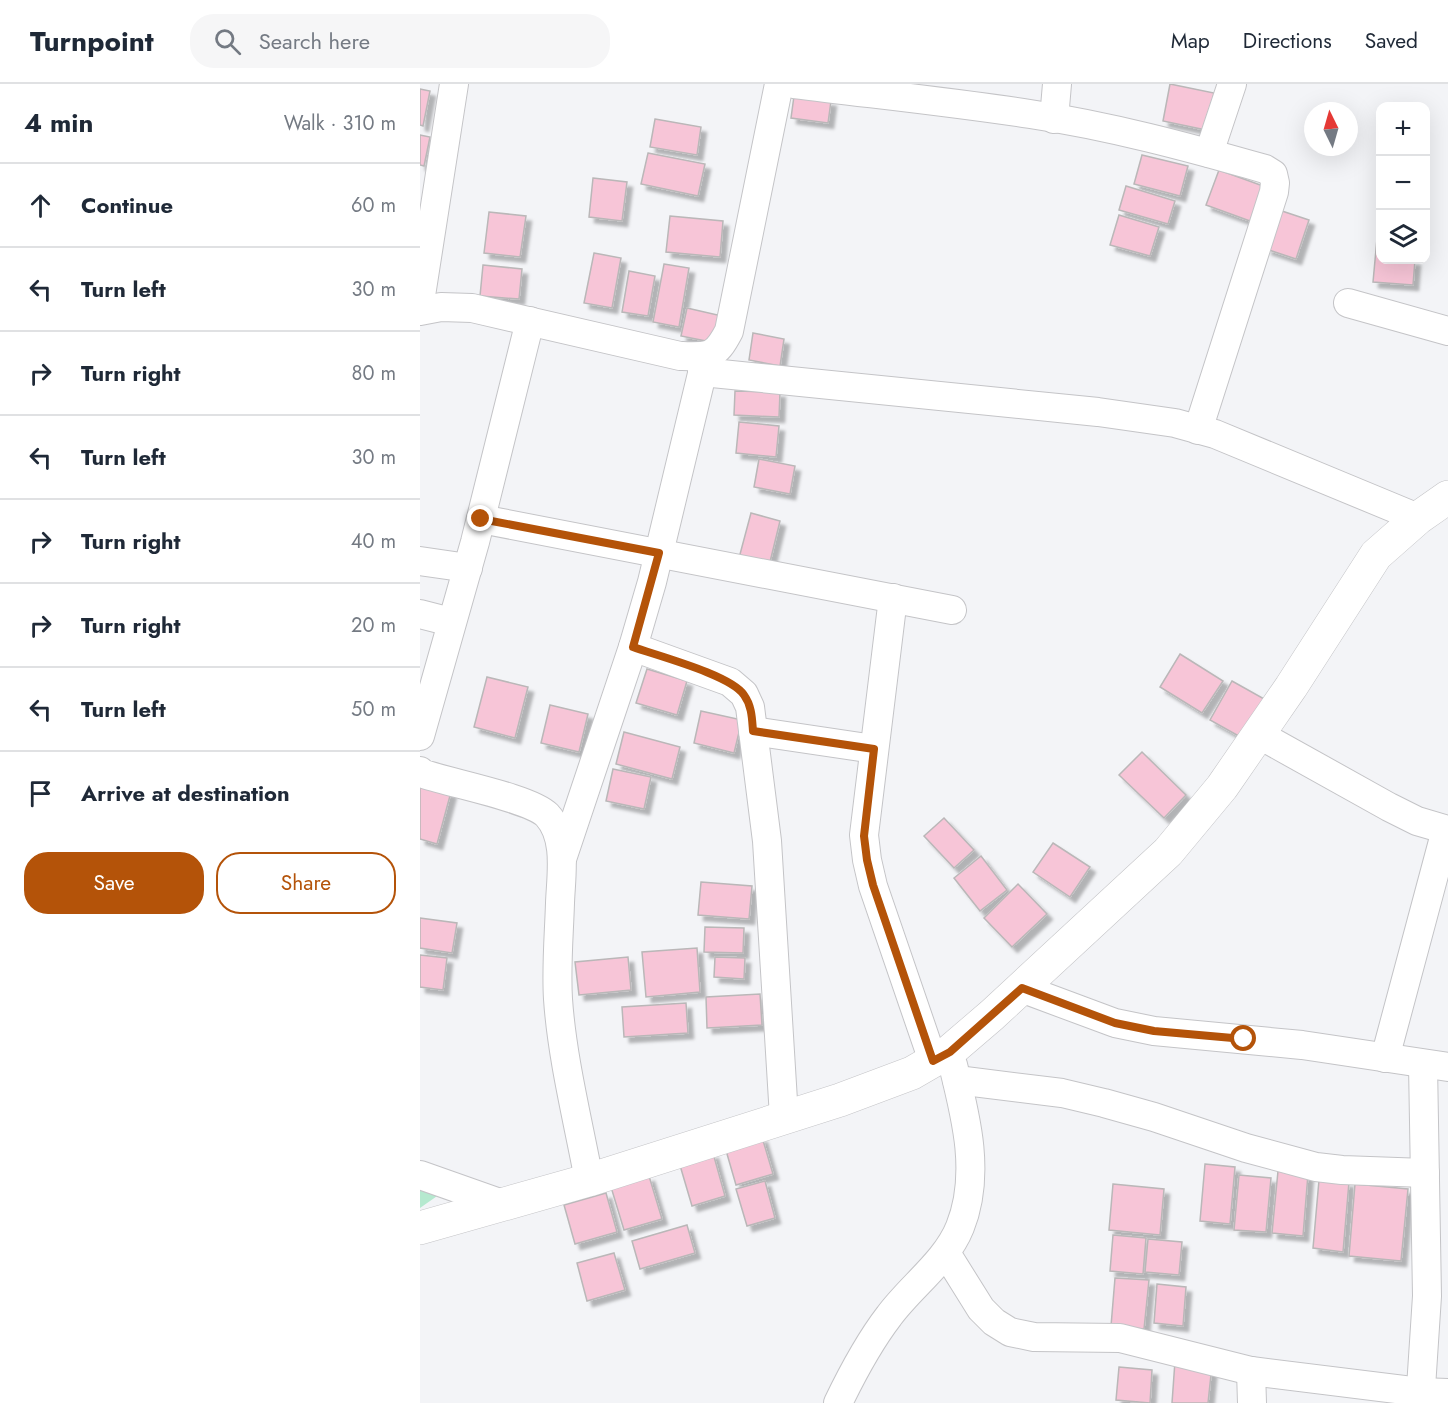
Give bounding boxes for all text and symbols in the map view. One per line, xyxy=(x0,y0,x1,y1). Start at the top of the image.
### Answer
search box xyxy=(190,14,610,68)
text: Turnpoint xyxy=(30,21,154,62)
icon: search xyxy=(211,25,244,58)
text: Search here xyxy=(259,25,370,57)
text: Map xyxy=(1171,26,1210,56)
text: Directions xyxy=(1243,26,1332,56)
text: Saved xyxy=(1365,26,1418,56)
north arrow xyxy=(1304,102,1358,156)
map controls xyxy=(1376,102,1430,264)
button: + xyxy=(1376,102,1430,156)
text: 4 min xyxy=(24,104,93,142)
text: Walk · 310 m xyxy=(284,109,396,138)
button: − xyxy=(1376,156,1430,210)
icon: ahead xyxy=(24,189,57,222)
text: Continue xyxy=(81,189,173,221)
text: 60 m xyxy=(351,191,396,220)
button: layers xyxy=(1376,210,1430,264)
icon: left xyxy=(24,273,57,306)
text: Turn left xyxy=(81,273,166,305)
text: 30 m xyxy=(351,275,396,304)
icon: right xyxy=(24,357,57,390)
text: Turn right xyxy=(81,357,181,389)
text: 80 m xyxy=(351,359,396,388)
icon: left xyxy=(24,441,57,474)
text: Turn left xyxy=(81,441,166,473)
text: 30 m xyxy=(351,443,396,472)
route end xyxy=(467,505,493,531)
icon: right xyxy=(24,525,57,558)
text: Turn right xyxy=(81,525,181,557)
text: 40 m xyxy=(351,527,396,556)
icon: right xyxy=(24,609,57,642)
text: Turn right xyxy=(81,609,181,641)
text: 20 m xyxy=(351,611,396,640)
icon: left xyxy=(24,693,57,726)
text: Turn left xyxy=(81,693,166,725)
text: 50 m xyxy=(351,695,396,724)
icon: arrive xyxy=(24,777,57,810)
text: Arrive at destination xyxy=(81,777,290,809)
button: Save xyxy=(24,852,204,914)
button: Share xyxy=(216,852,396,914)
route start xyxy=(1230,1025,1256,1051)

